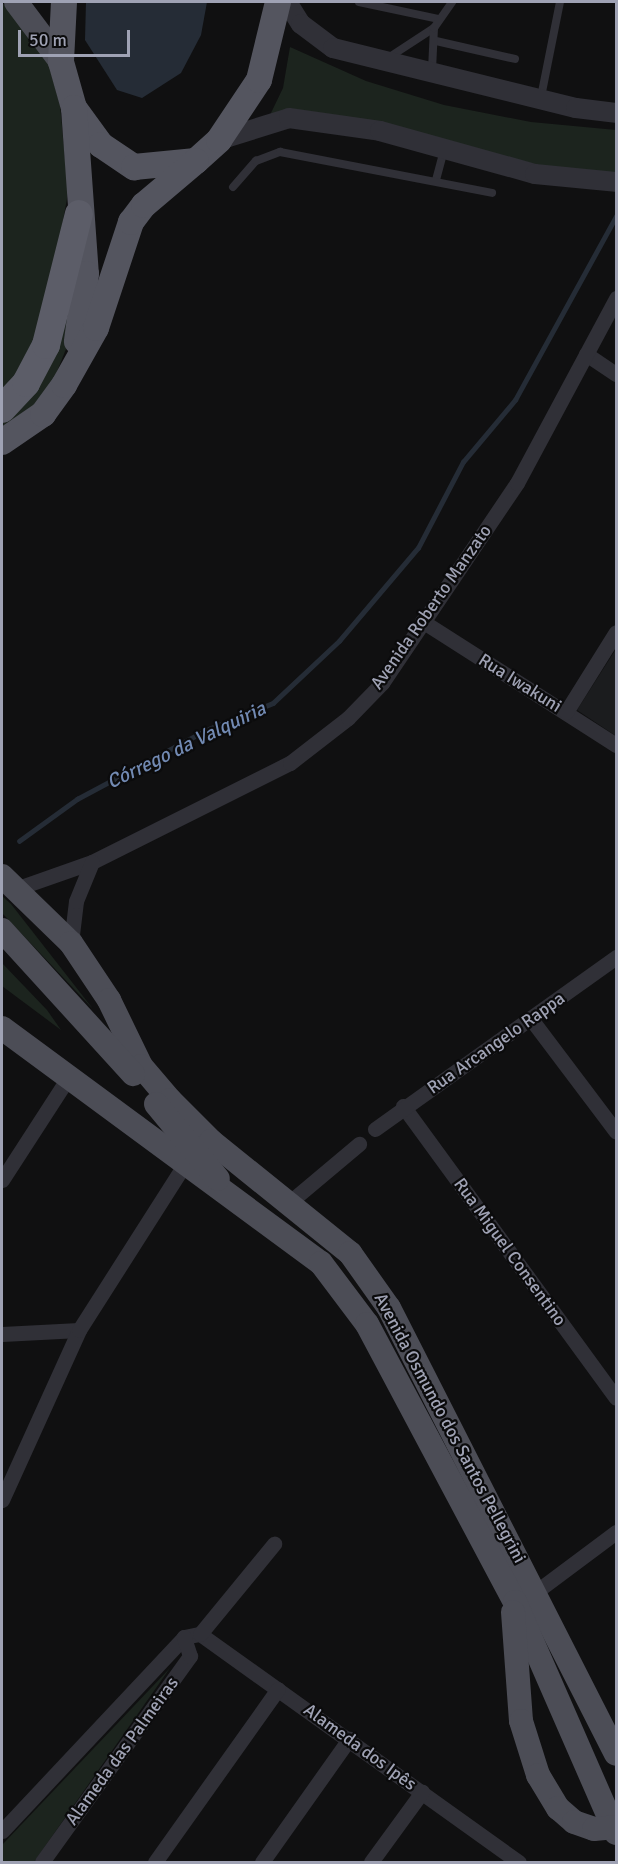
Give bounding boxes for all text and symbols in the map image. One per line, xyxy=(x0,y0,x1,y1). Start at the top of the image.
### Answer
scale bar xyxy=(21,18,134,56)
text: 50 m xyxy=(29,29,67,51)
street label: Avenida Roberto Manzato xyxy=(366,521,496,693)
street label: Rua Iwakuni xyxy=(474,649,566,717)
water label: Córrego da Valquiria xyxy=(103,696,269,794)
street label: Rua Arcangelo Rappa xyxy=(423,987,569,1099)
street label: Rua Miguel Consentino xyxy=(449,1174,571,1330)
street label: Avenida Osmundo dos Santos Pellegrini xyxy=(369,1289,531,1567)
street label: Alameda das Palmeiras xyxy=(61,1673,183,1829)
street label: Alameda dos Ipês xyxy=(300,1699,420,1795)

